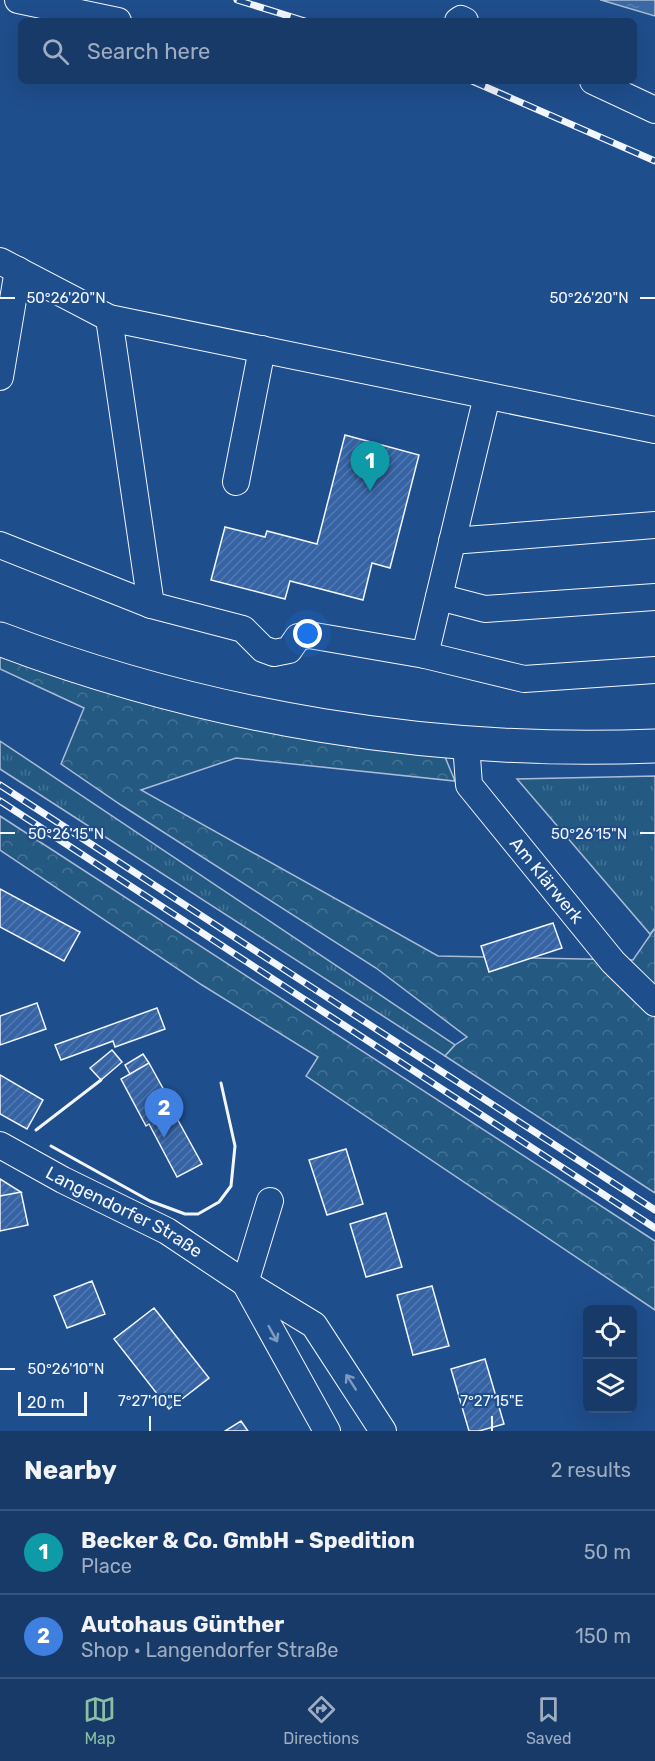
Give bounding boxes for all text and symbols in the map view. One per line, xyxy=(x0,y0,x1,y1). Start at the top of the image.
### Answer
search box xyxy=(18,18,637,84)
icon: search xyxy=(39,35,72,68)
text: Search here xyxy=(87,38,210,65)
text: 50°26'20"N xyxy=(26,289,106,307)
text: 50°26'20"N xyxy=(549,289,629,307)
pin: 1 xyxy=(350,442,389,491)
your location xyxy=(293,619,322,648)
text: 50°26'15"N xyxy=(28,825,104,843)
text: 50°26'15"N xyxy=(551,825,627,843)
street label: Am Klärwerk xyxy=(505,833,589,929)
pin: 2 xyxy=(144,1088,184,1138)
street label: Langendorfer Straße xyxy=(42,1162,206,1262)
map controls xyxy=(583,1305,637,1413)
button: locate xyxy=(583,1305,637,1359)
one-way arrow xyxy=(267,1325,279,1342)
button: layers xyxy=(583,1359,637,1413)
text: 50°26'10"N xyxy=(28,1360,104,1378)
one-way arrow xyxy=(345,1374,357,1391)
scale bar xyxy=(18,1389,87,1416)
text: 7°27'10"E xyxy=(118,1392,182,1410)
text: 7°27'15"E xyxy=(460,1392,524,1410)
text: 20 m xyxy=(27,1393,65,1412)
text: Nearby xyxy=(24,1455,117,1486)
text: 2 results xyxy=(551,1458,631,1482)
text: Becker & Co. GmbH - Spedition xyxy=(81,1527,415,1554)
text: 1 xyxy=(39,1540,48,1564)
text: 50 m xyxy=(584,1540,631,1564)
text: Place xyxy=(81,1554,132,1578)
text: Autohaus Günther xyxy=(81,1611,284,1638)
text: 2 xyxy=(37,1624,50,1648)
text: 150 m xyxy=(575,1624,631,1648)
text: Shop · Langendorfer Straße xyxy=(81,1638,339,1662)
tab: Map xyxy=(83,1693,116,1748)
tab: Directions xyxy=(283,1693,359,1748)
tab: Saved xyxy=(526,1693,572,1748)

